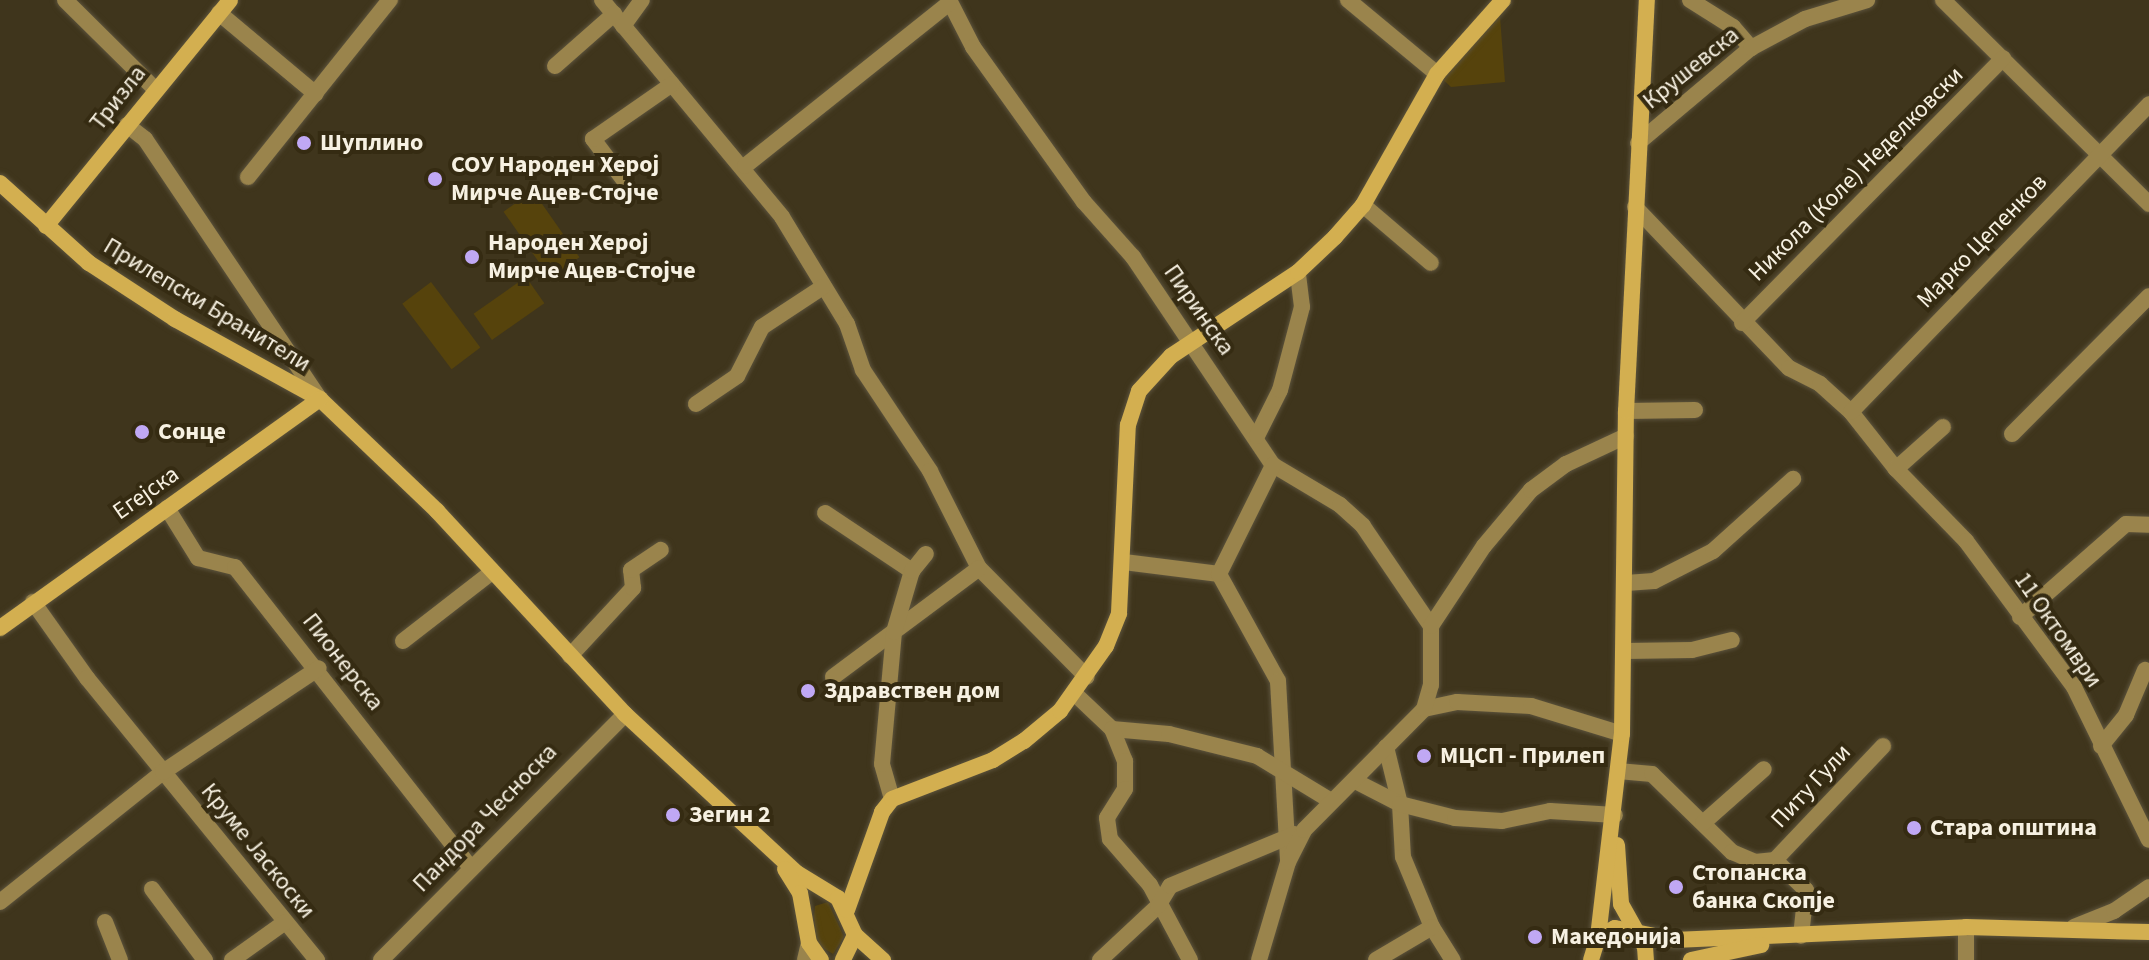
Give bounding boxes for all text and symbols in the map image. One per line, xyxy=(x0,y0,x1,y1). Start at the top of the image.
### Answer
street label: Крушевска xyxy=(1637,21,1745,115)
street label: Тризла xyxy=(84,60,152,136)
street label: Никола (Коле) Неделковски xyxy=(1743,61,1969,287)
place label: Шуплино xyxy=(320,129,423,157)
marker: Шуплино xyxy=(295,134,313,152)
place label: СОУ Народен Херој Мирче Ацев-Стојче xyxy=(451,151,659,207)
street label: Марко Цепенков xyxy=(1911,168,2053,314)
marker: СОУ Народен Херој Мирче Ацев-Стојче xyxy=(426,170,444,188)
place label: Народен Херој Мирче Ацев-Стојче xyxy=(488,229,696,285)
street label: Прилепски Бранители xyxy=(98,232,316,378)
marker: Народен Херој Мирче Ацев-Стојче xyxy=(463,248,481,266)
street label: Пиринска xyxy=(1157,259,1241,361)
place label: Сонце xyxy=(158,418,226,446)
marker: Сонце xyxy=(133,423,151,441)
street label: Егејска xyxy=(107,460,185,526)
street label: 11 Октомври xyxy=(2008,567,2108,693)
street label: Пионерска xyxy=(296,608,390,716)
place label: Здравствен дом xyxy=(824,677,1000,705)
marker: Здравствен дом xyxy=(799,682,817,700)
street label: Пандора Чесноска xyxy=(407,738,563,898)
street label: Питу Гули xyxy=(1765,738,1857,834)
place label: МЦСП - Прилеп xyxy=(1440,742,1605,770)
marker: МЦСП - Прилеп xyxy=(1415,747,1433,765)
street label: Круме Јаскоски xyxy=(195,778,321,924)
place label: Зегин 2 xyxy=(689,801,771,829)
marker: Зегин 2 xyxy=(664,806,682,824)
place label: Стара општина xyxy=(1930,814,2097,842)
marker: Стара општина xyxy=(1905,819,1923,837)
place label: Стопанска банка Скопје xyxy=(1692,859,1835,915)
marker: Стопанска банка Скопје xyxy=(1667,878,1685,896)
place label: Македонија xyxy=(1551,923,1682,951)
marker: Македонија xyxy=(1526,928,1544,946)

